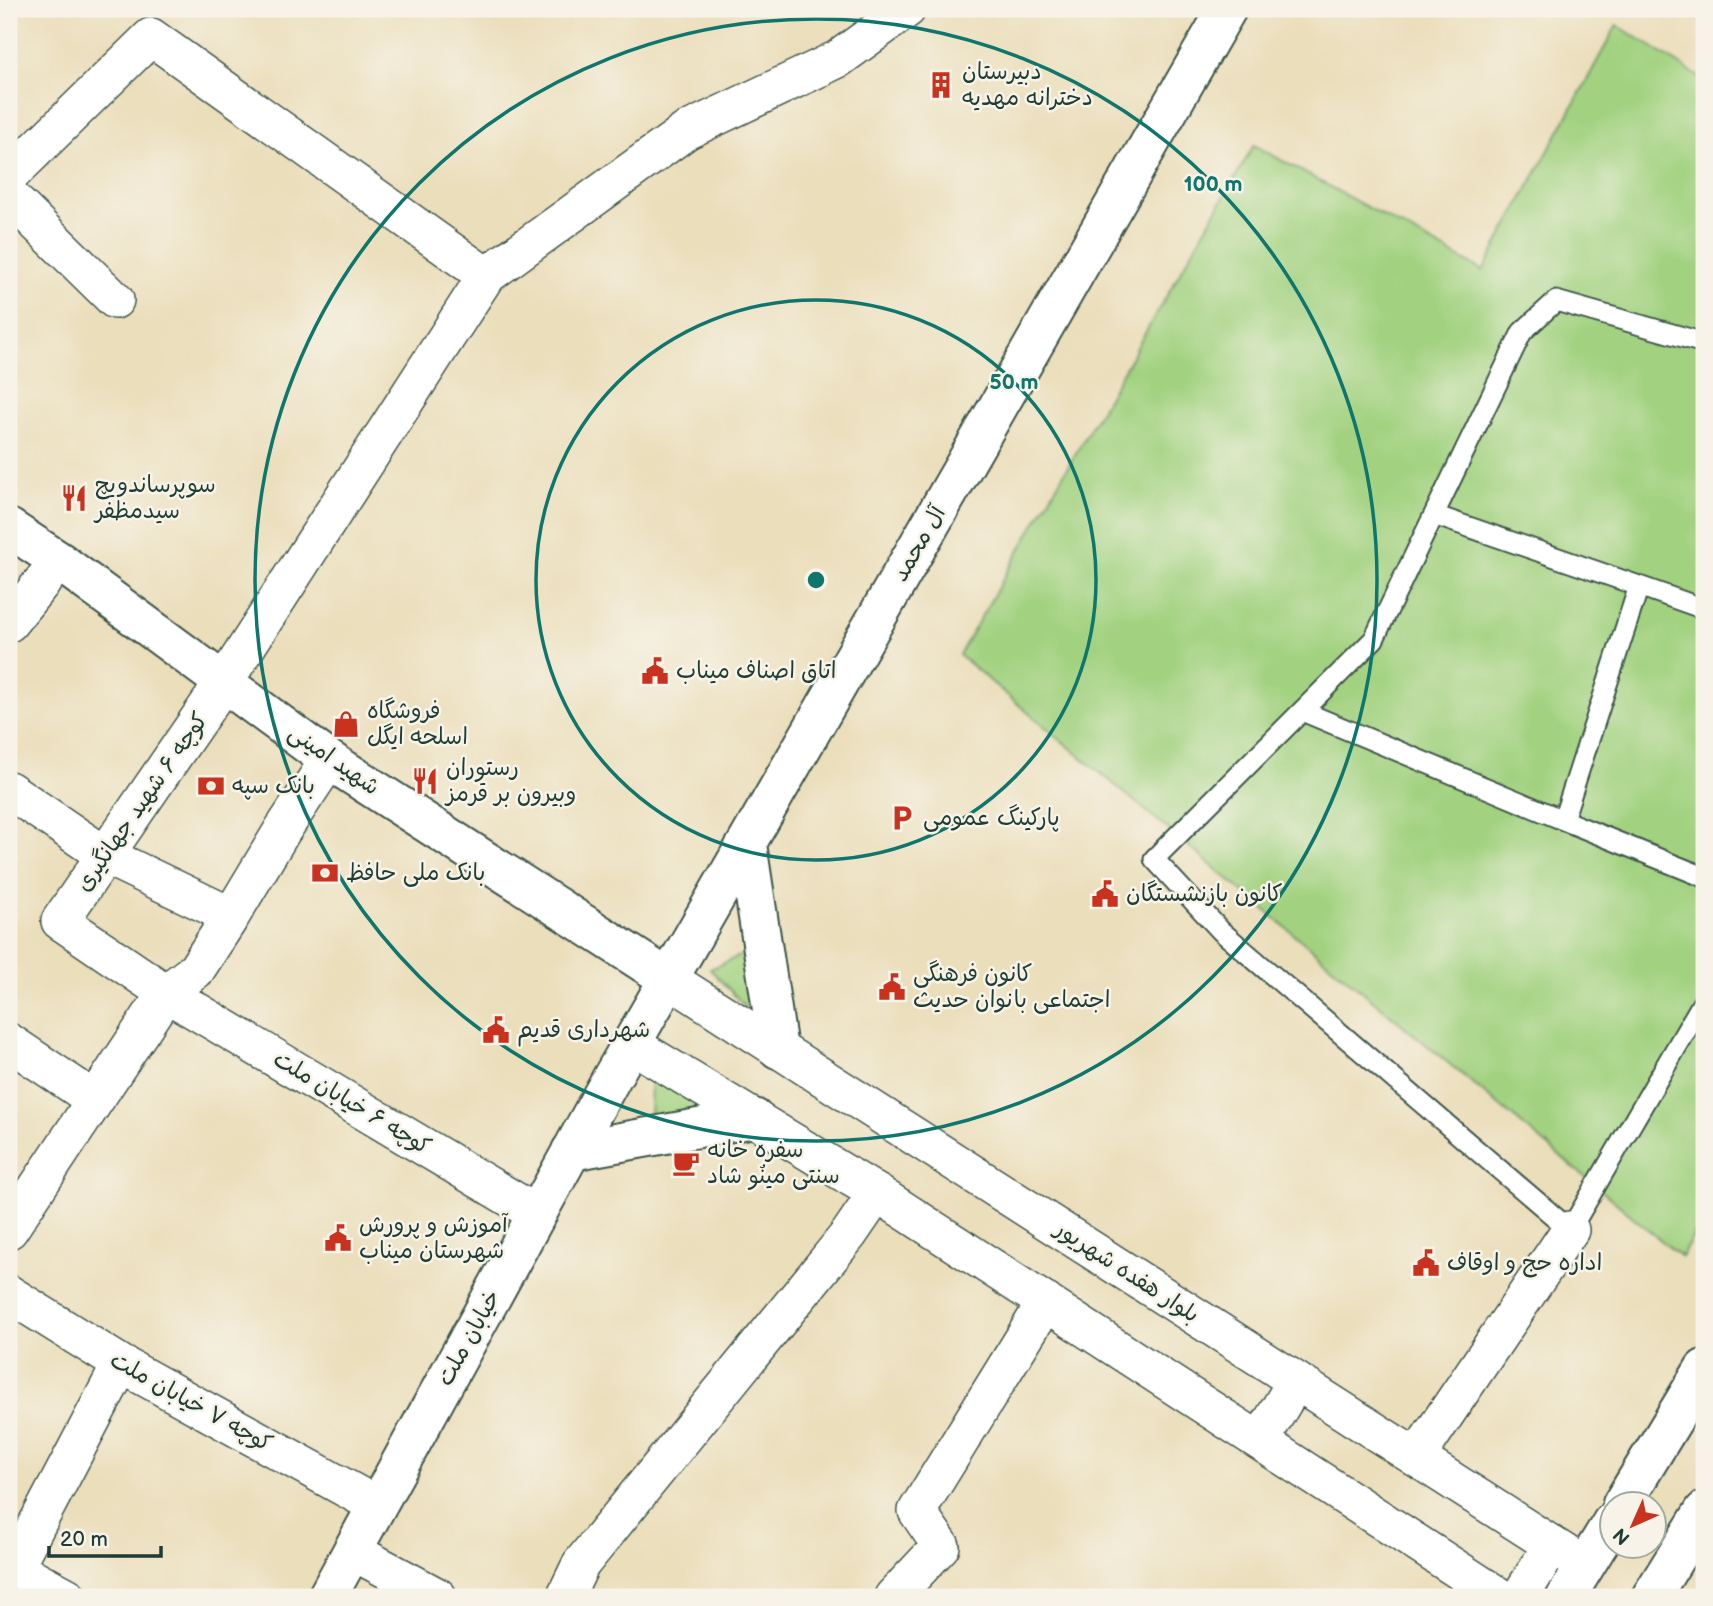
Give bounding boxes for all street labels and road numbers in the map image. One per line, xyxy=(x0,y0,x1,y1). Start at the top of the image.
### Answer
street label: آل محمد xyxy=(886,500,952,587)
street label: کوچه ۶ شهید جهانگیری xyxy=(70,707,214,897)
street label: شهید امینی xyxy=(283,718,385,802)
street label: کوچه ۶ خیابان ملت xyxy=(268,1045,436,1161)
street label: بلوار هفده شهریور xyxy=(1048,1214,1204,1329)
street label: خیابان ملت xyxy=(431,1285,507,1391)
street label: کوچه ۷ خیابان ملت xyxy=(105,1346,277,1458)

